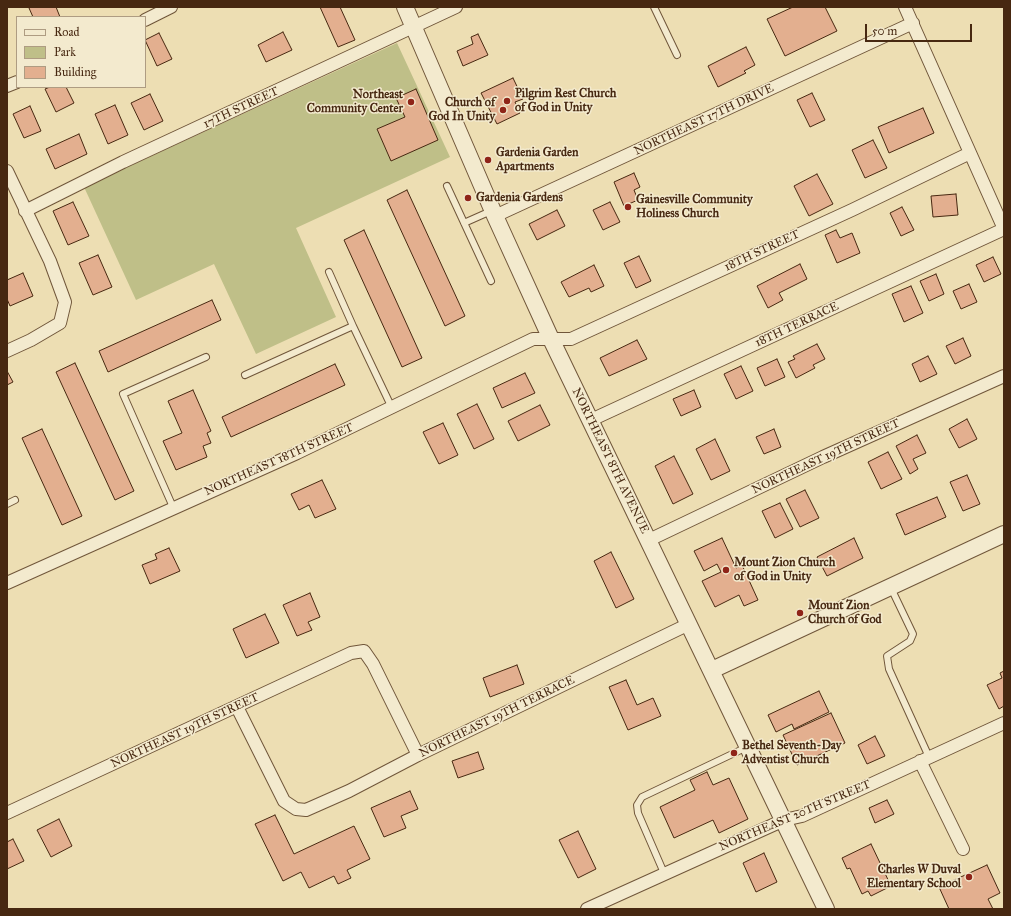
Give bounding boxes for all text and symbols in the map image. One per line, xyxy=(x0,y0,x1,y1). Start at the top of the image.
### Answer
legend xyxy=(16,16,146,88)
scale bar xyxy=(867,16,974,42)
text: 50 m xyxy=(872,24,897,38)
text: Road xyxy=(54,25,80,39)
text: Park xyxy=(54,45,76,59)
text: Building xyxy=(54,65,96,79)
street label: NORTHEAST 17TH DRIVE xyxy=(632,81,776,159)
street label: 17TH STREET xyxy=(201,84,281,132)
place label: Pilgrim Rest Church of God in Unity xyxy=(515,87,616,115)
place label: Northeast Community Center xyxy=(307,88,403,116)
place label: Church of God In Unity xyxy=(428,96,495,124)
marker: Pilgrim Rest Church of God in Unity xyxy=(502,96,512,106)
marker: Northeast Community Center xyxy=(406,97,416,107)
marker: Church of God In Unity xyxy=(498,105,508,115)
place label: Gardenia Garden Apartments xyxy=(496,146,579,174)
marker: Gardenia Garden Apartments xyxy=(483,155,493,165)
place label: Gardenia Gardens xyxy=(476,191,563,205)
marker: Gardenia Gardens xyxy=(463,193,473,203)
place label: Gainesville Community Holiness Church xyxy=(636,193,753,221)
marker: Gainesville Community Holiness Church xyxy=(623,202,633,212)
street label: 18TH STREET xyxy=(722,227,802,275)
street label: 18TH TERRACE xyxy=(753,299,841,351)
street label: NORTHEAST 8TH AVENUE xyxy=(568,386,652,536)
street label: NORTHEAST 19TH STREET xyxy=(750,416,902,498)
street label: NORTHEAST 18TH STREET xyxy=(202,421,356,499)
place label: Mount Zion Church of God in Unity xyxy=(734,556,835,584)
marker: Mount Zion Church of God in Unity xyxy=(721,565,731,575)
place label: Mount Zion Church of God xyxy=(808,599,882,627)
marker: Mount Zion Church of God xyxy=(795,608,805,618)
street label: NORTHEAST 19TH TERRACE xyxy=(417,673,577,761)
street label: NORTHEAST 19TH STREET xyxy=(109,690,261,772)
place label: Bethel Seventh-Day Adventist Church xyxy=(742,739,841,767)
marker: Bethel Seventh-Day Adventist Church xyxy=(729,748,739,758)
street label: NORTHEAST 20TH STREET xyxy=(717,777,873,855)
place label: Charles W Duval Elementary School xyxy=(867,863,961,891)
marker: Charles W Duval Elementary School xyxy=(964,872,974,882)

